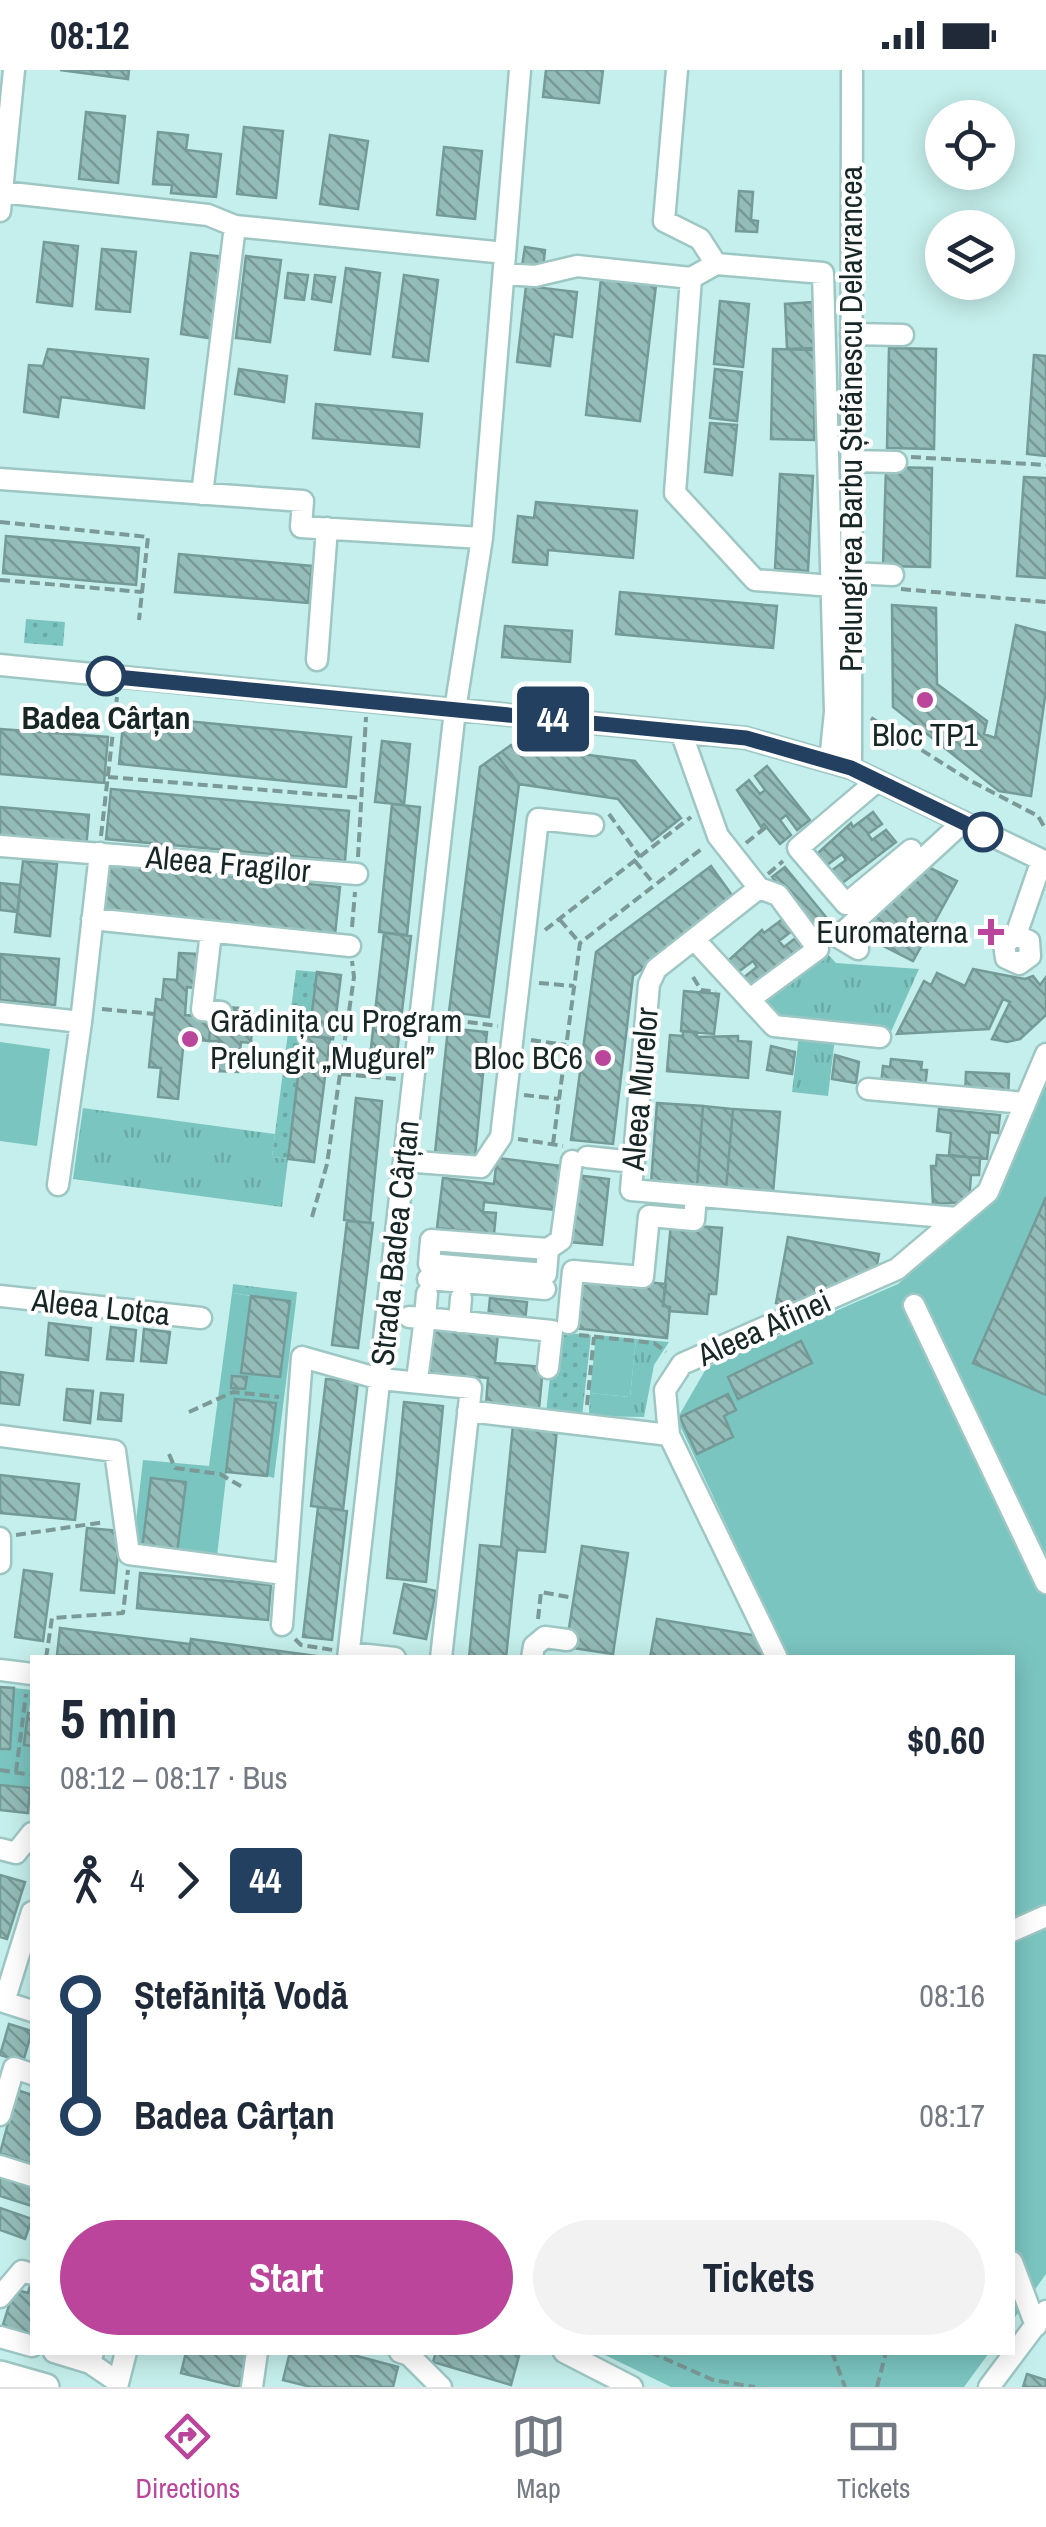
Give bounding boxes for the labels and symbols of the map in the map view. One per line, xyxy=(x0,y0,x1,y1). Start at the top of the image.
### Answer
street label: Prelungirea Barbu Ștefănescu Delavrancea xyxy=(829,166,872,672)
marker: Badea Cârțan xyxy=(87,657,125,695)
line badge: 44 xyxy=(508,686,598,752)
marker: Bloc TP1 xyxy=(914,689,936,711)
place label: Badea Cârțan xyxy=(21,696,191,739)
place label: Bloc TP1 xyxy=(872,713,978,756)
unlabelled marker xyxy=(964,813,1002,851)
street label: Aleea Fragilor xyxy=(143,835,312,892)
place label: Euromaterna xyxy=(816,910,968,953)
marker: Euromaterna xyxy=(978,919,1004,945)
place label: Grădinița cu Program Prelungit „Mugurel” xyxy=(210,999,462,1079)
street label: Aleea Murelor xyxy=(611,1005,668,1173)
marker: Grădinița cu Program Prelungit „Mugurel” xyxy=(179,1028,201,1050)
place label: Bloc BC6 xyxy=(474,1036,583,1079)
marker: Bloc BC6 xyxy=(592,1047,614,1069)
street label: Strada Badea Cârțan xyxy=(360,1118,429,1368)
street label: Aleea Lotca xyxy=(29,1278,173,1335)
street label: Aleea Afinei xyxy=(689,1279,837,1376)

